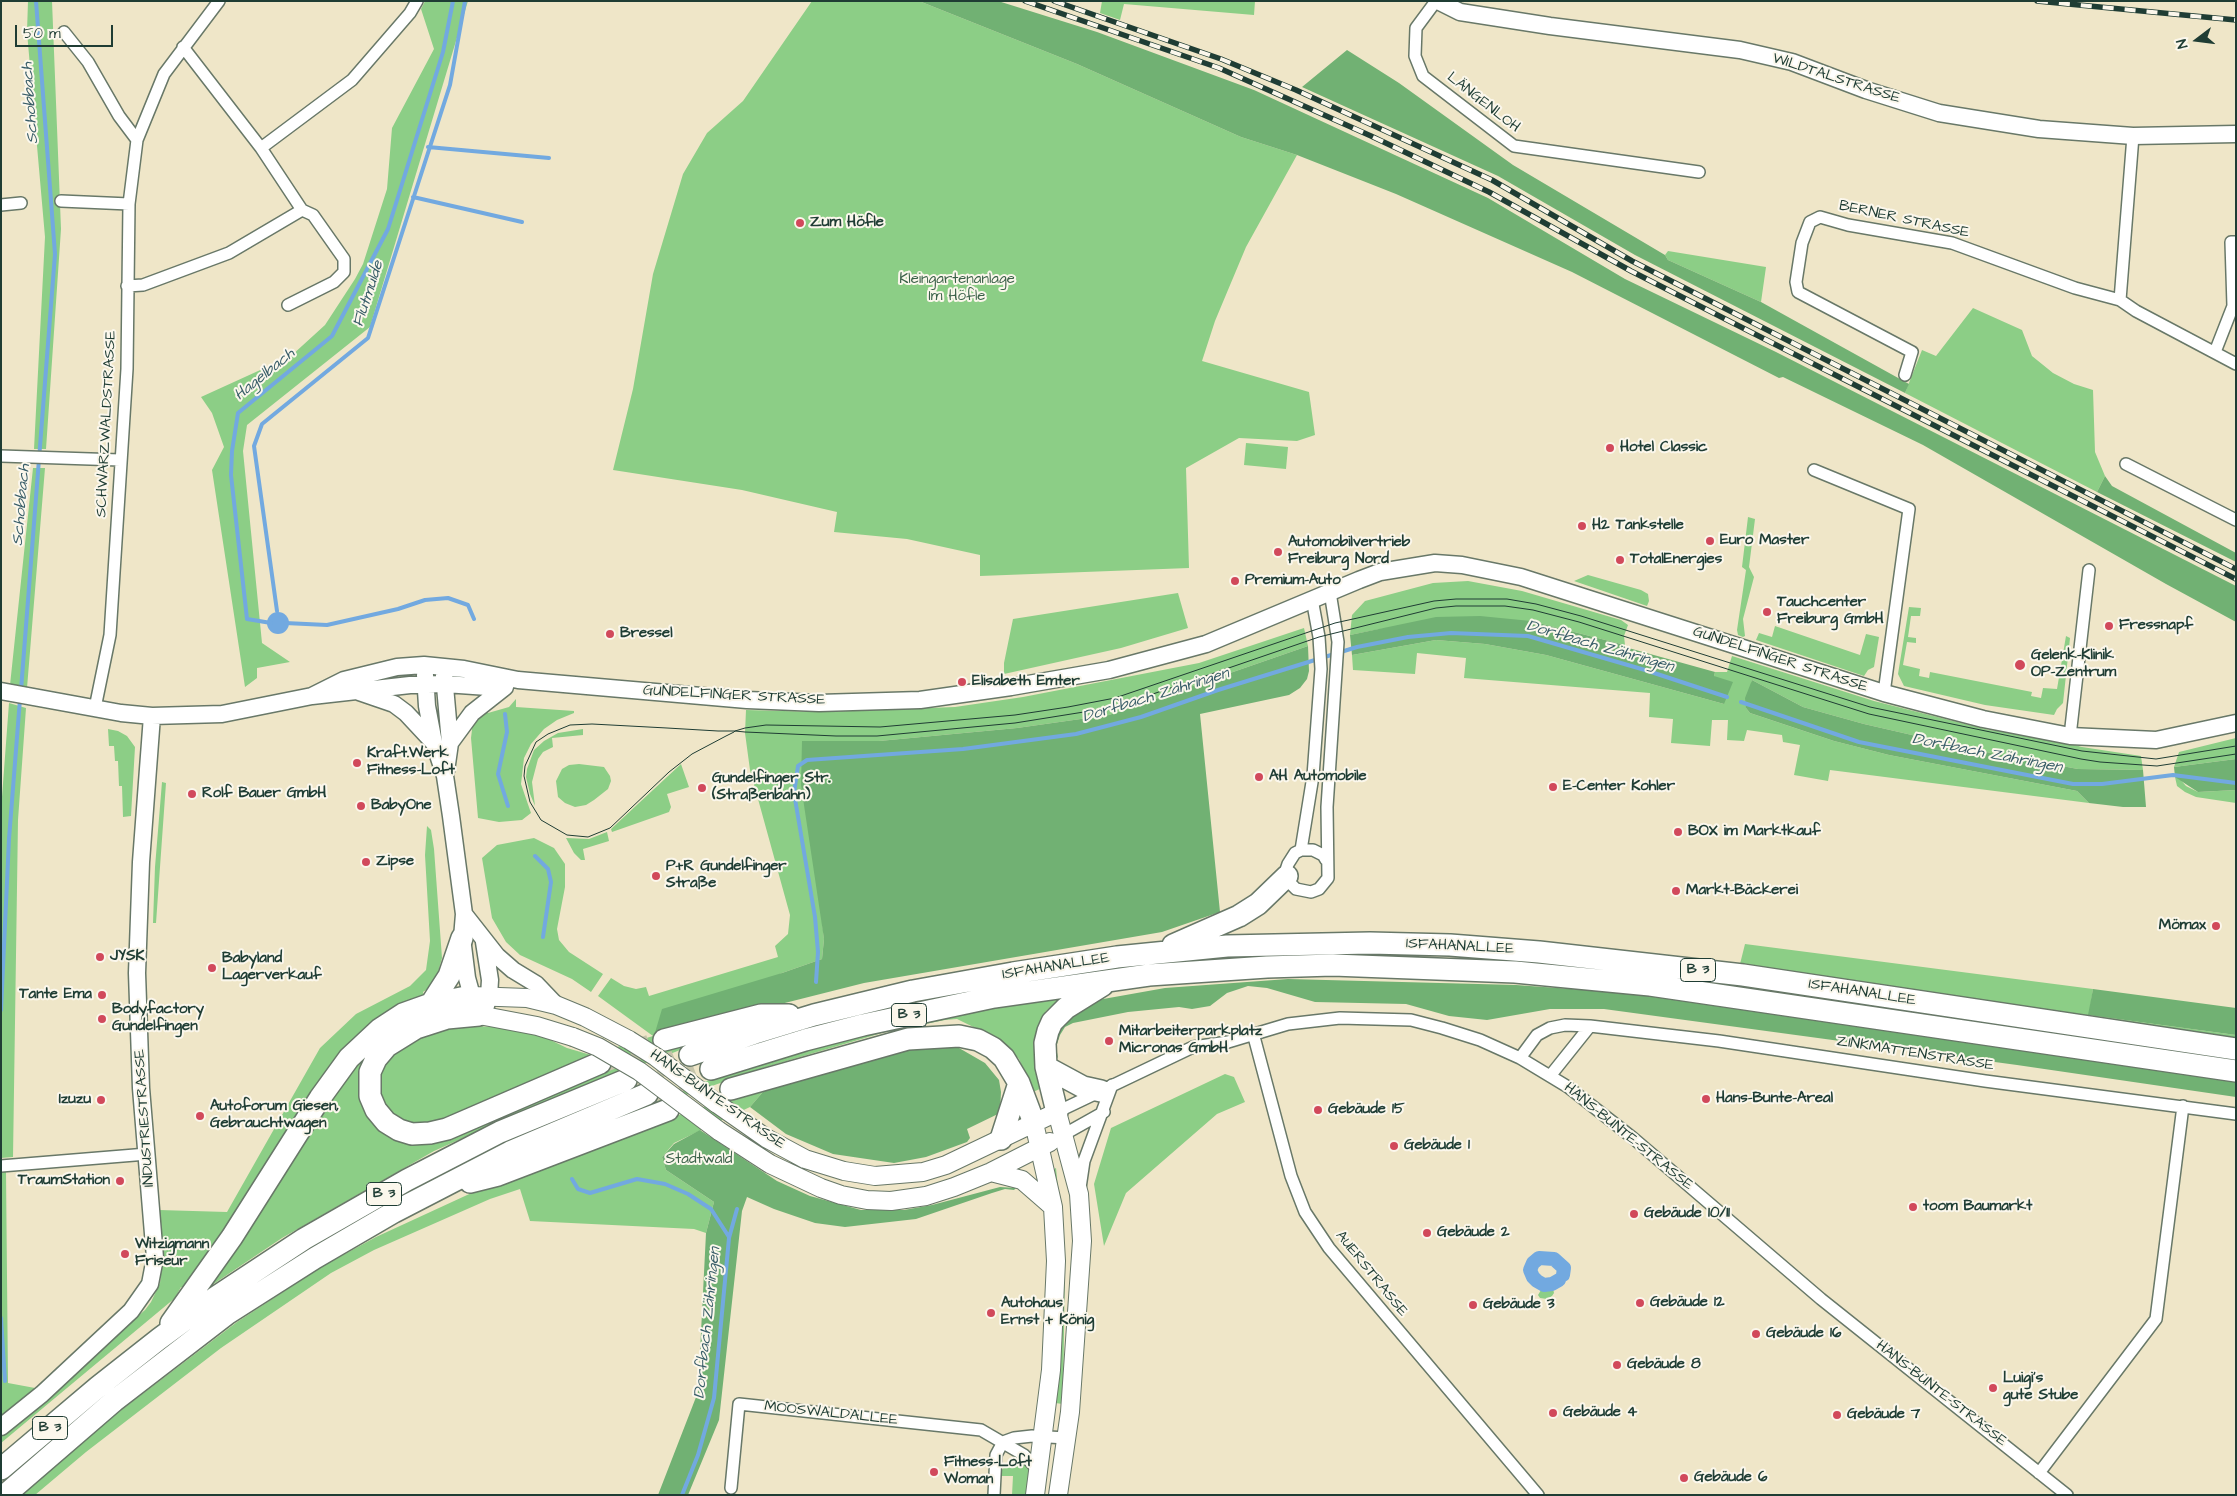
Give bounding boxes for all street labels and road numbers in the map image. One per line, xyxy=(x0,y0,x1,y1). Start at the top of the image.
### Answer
street label: WILDTALSTRASSE xyxy=(1770,50,1902,108)
street label: LÄNGENLOH xyxy=(1443,69,1523,137)
street label: BERNER STRASSE xyxy=(1837,197,1971,243)
street label: SCHWARZWALDSTRASSE xyxy=(93,330,121,518)
street label: GUNDELFINGER STRASSE xyxy=(1690,623,1870,697)
street label: GUNDELFINGER STRASSE xyxy=(642,682,826,710)
street label: ISFAHANALLEE xyxy=(1406,935,1514,959)
street label: ISFAHANALLEE xyxy=(1001,950,1111,984)
road number: B 3 xyxy=(1680,958,1716,982)
street label: ISFAHANALLEE xyxy=(1807,976,1917,1010)
road number: B 3 xyxy=(892,1004,926,1026)
street label: ZINKMATTENSTRASSE xyxy=(1835,1033,1995,1075)
street label: HANS-BUNTE-STRASSE xyxy=(646,1046,788,1154)
street label: INDUSTRIESTRASSE xyxy=(131,1048,159,1188)
street label: HANS-BUNTE-STRASSE xyxy=(1560,1079,1696,1195)
road number: B 3 xyxy=(366,1182,402,1206)
street label: AUERSTRASSE xyxy=(1331,1228,1411,1320)
street label: HANS-BUNTE-STRASSE xyxy=(1872,1337,2010,1451)
street label: MOOSWALDALLEE xyxy=(763,1398,899,1430)
road number: B 3 xyxy=(32,1416,68,1440)

